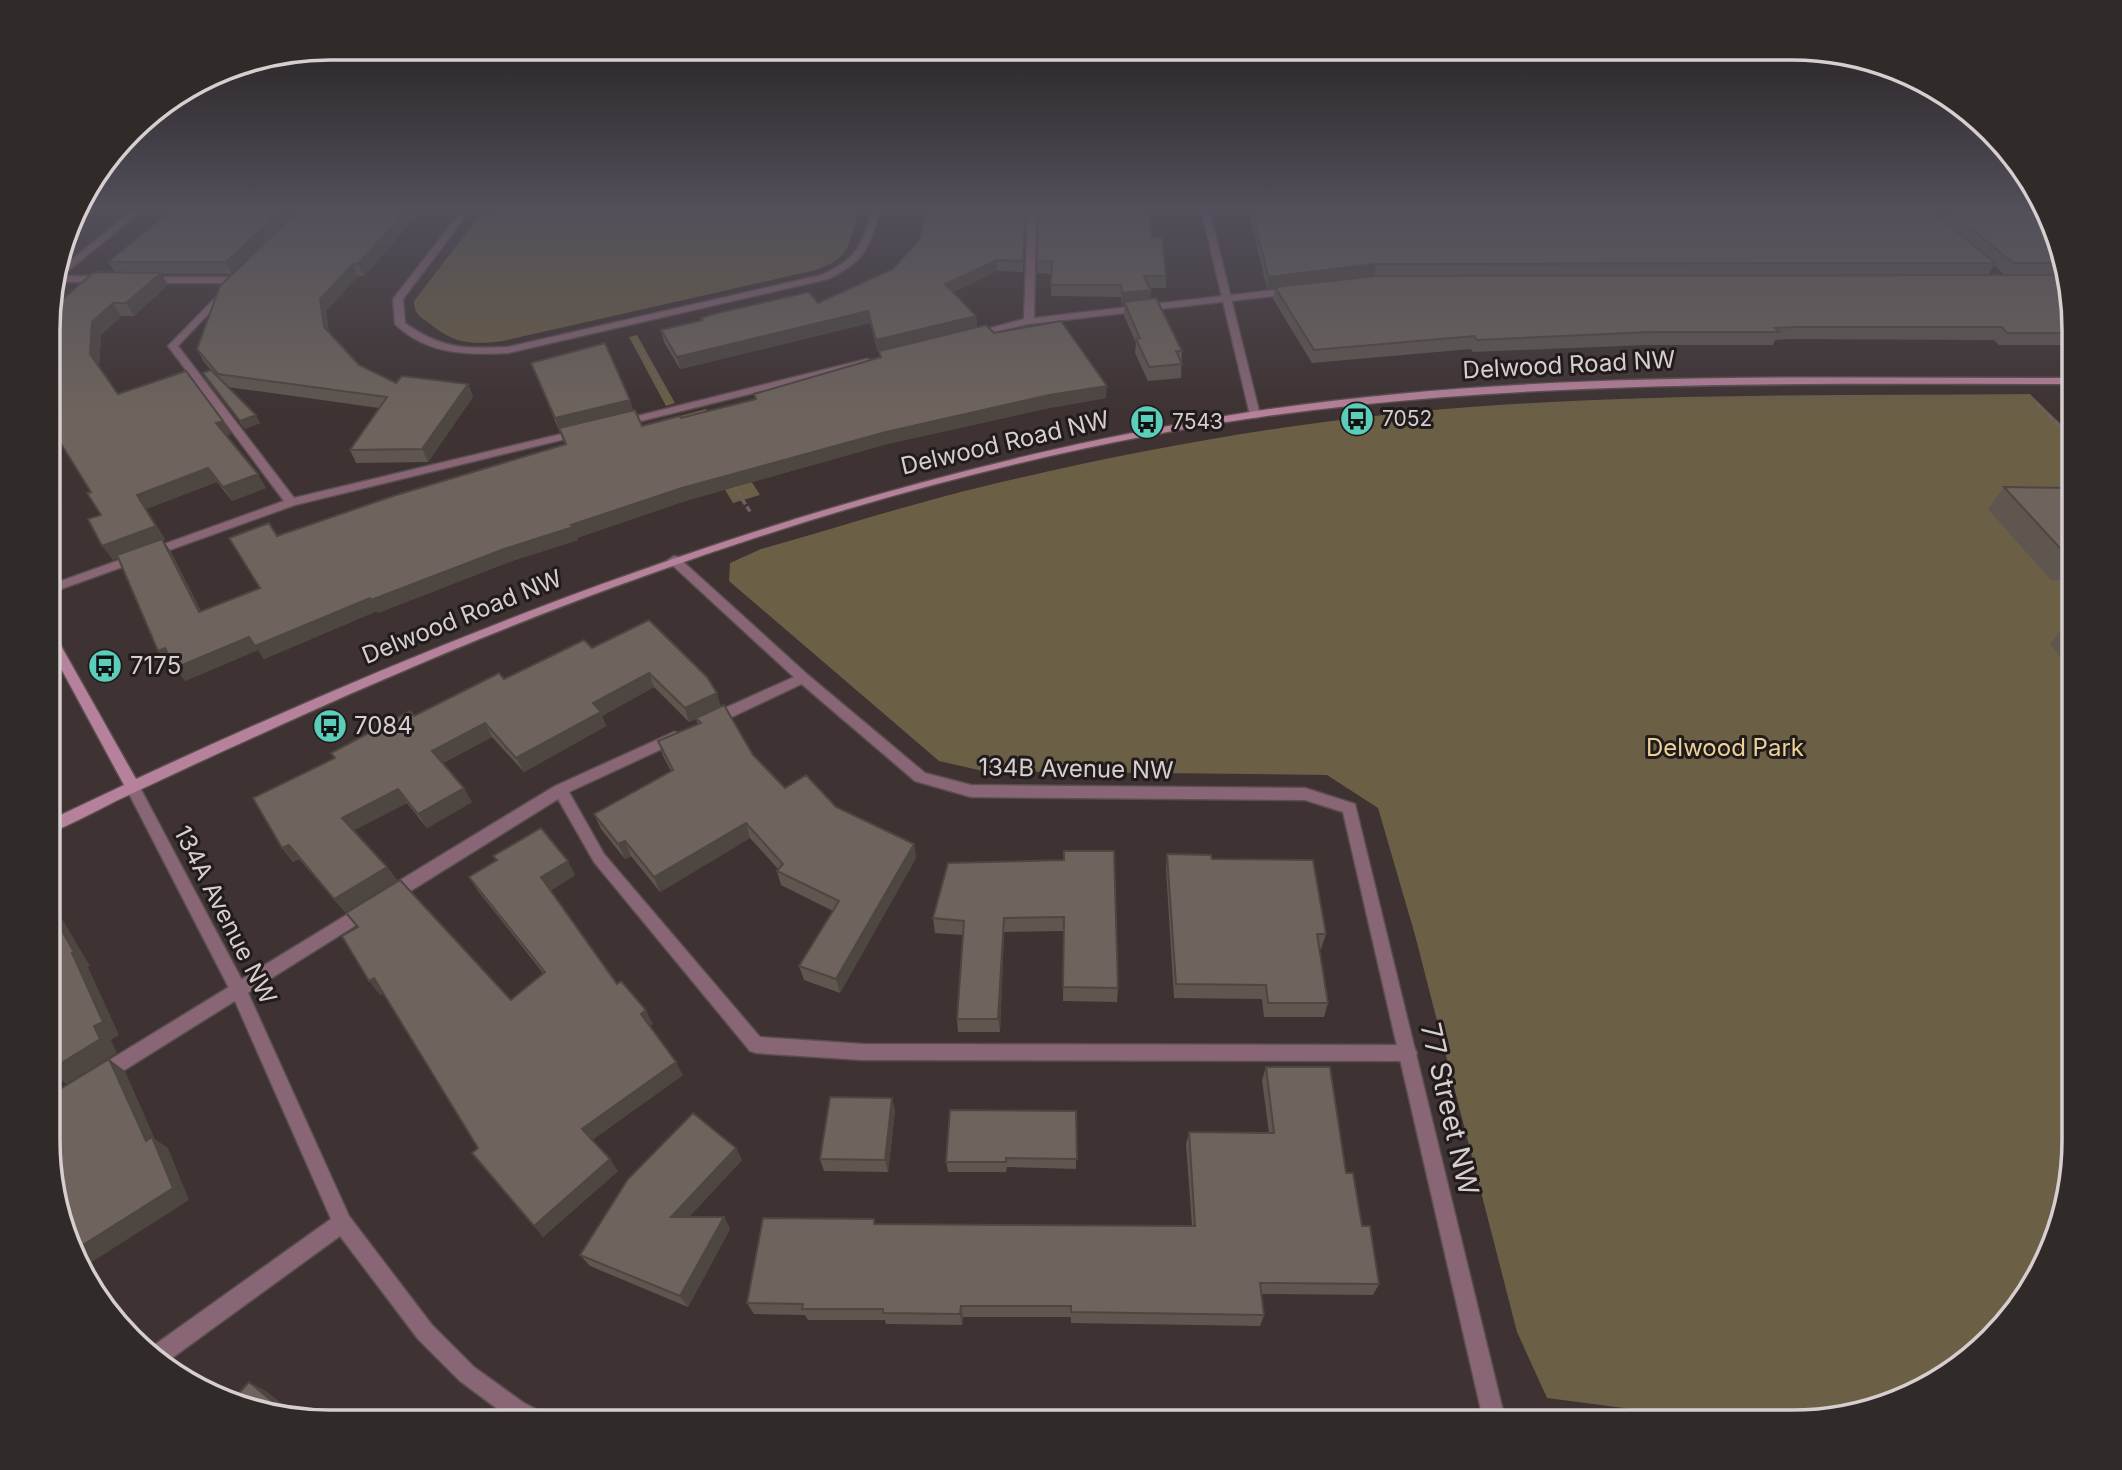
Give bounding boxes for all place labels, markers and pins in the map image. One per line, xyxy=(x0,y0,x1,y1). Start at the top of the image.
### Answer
bus stop icon: 7052 xyxy=(1338,400,1376,438)
bus stop icon: 7543 xyxy=(1128,403,1166,441)
place label: 7052 xyxy=(1382,406,1432,431)
place label: 7543 xyxy=(1172,409,1223,434)
bus stop icon: 7175 xyxy=(86,647,124,685)
place label: 7175 xyxy=(130,651,181,680)
bus stop icon: 7084 xyxy=(311,707,349,745)
place label: 7084 xyxy=(354,711,413,740)

